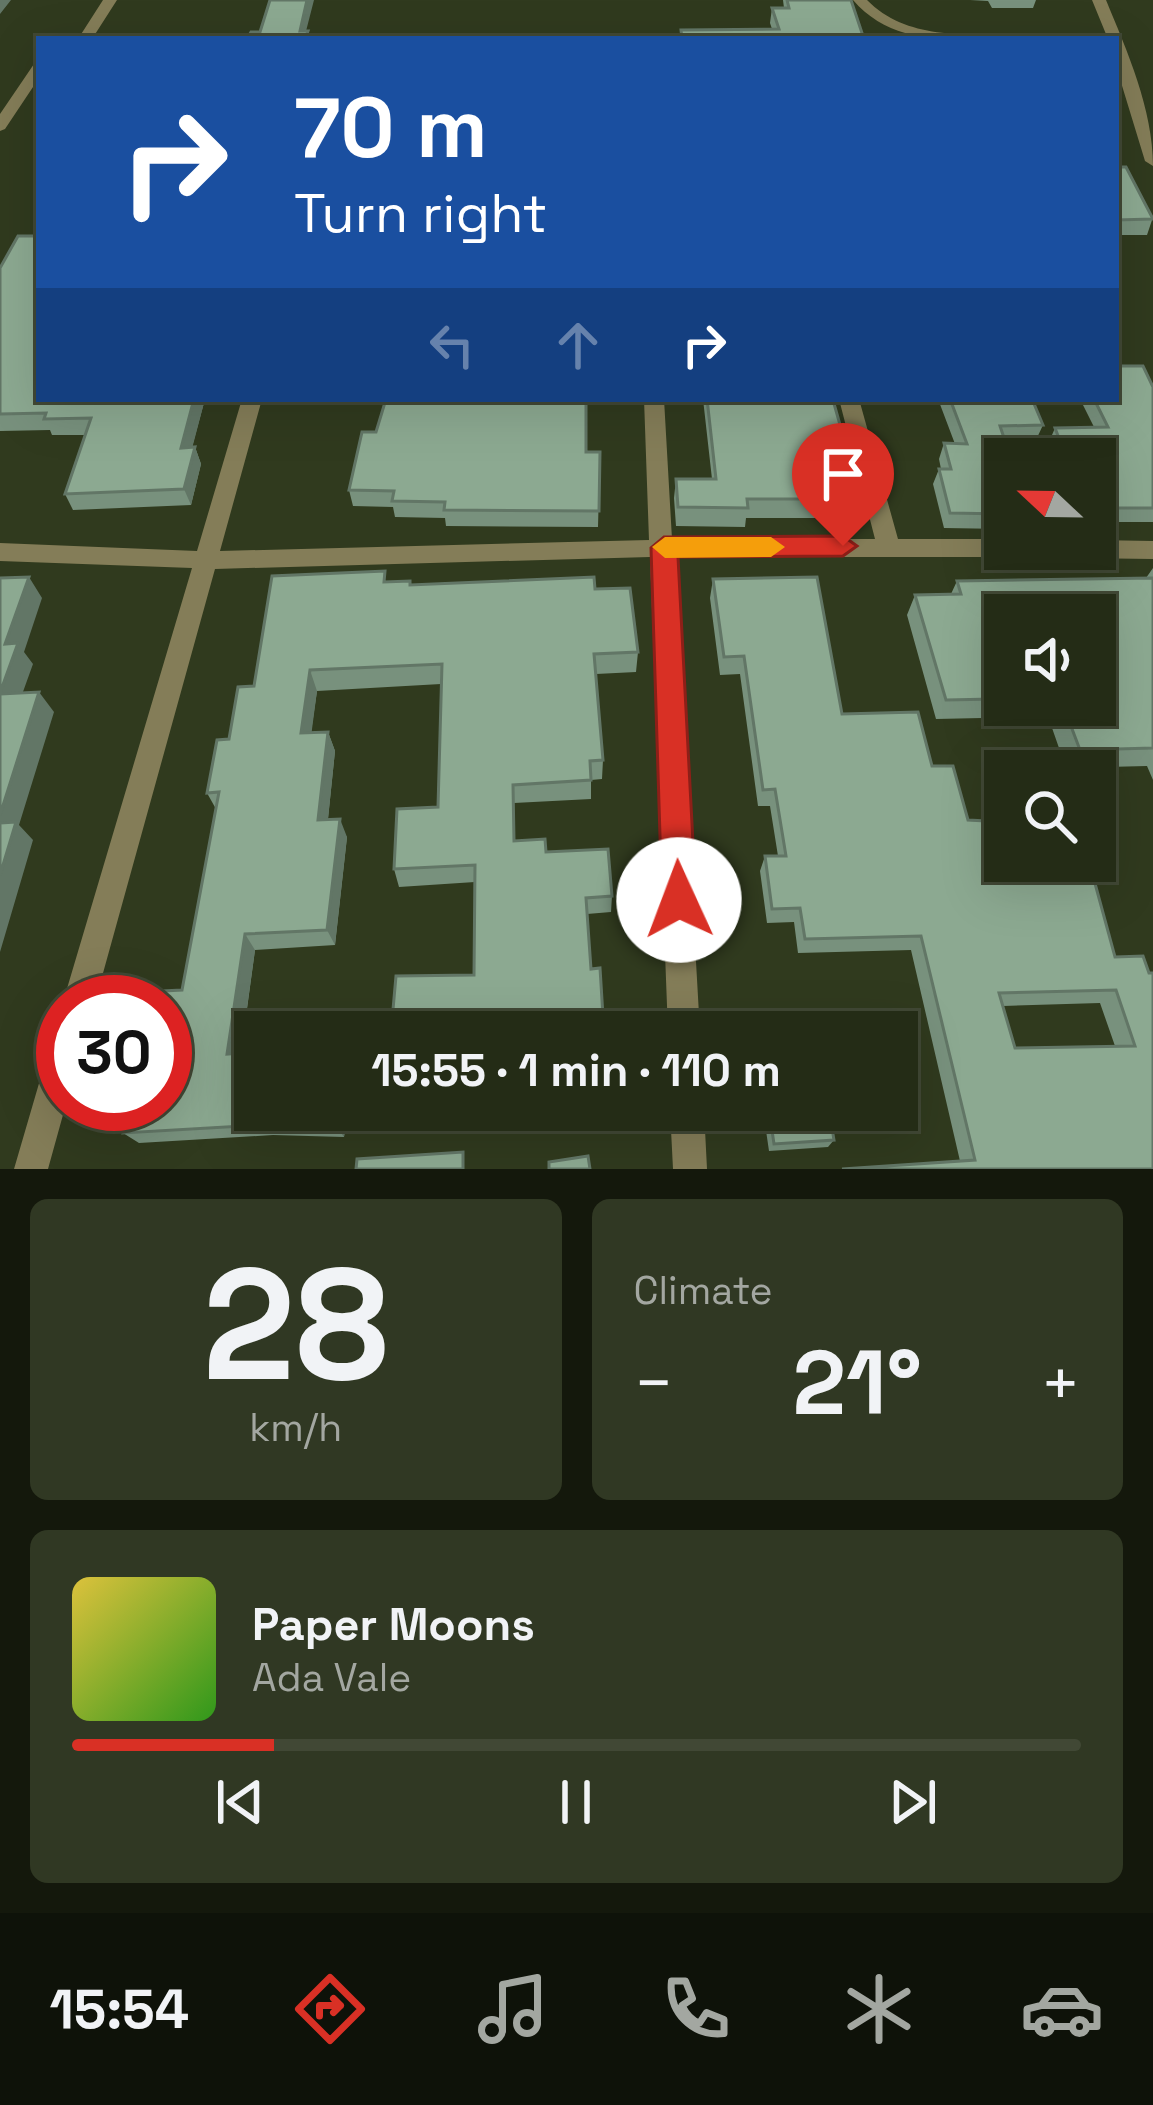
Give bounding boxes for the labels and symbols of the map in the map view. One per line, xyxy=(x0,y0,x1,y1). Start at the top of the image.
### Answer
pin xyxy=(792,423,894,546)
north arrow xyxy=(984,438,1116,570)
position arrow xyxy=(616,837,742,963)
speed limit sign: 30 xyxy=(36,975,192,1131)

